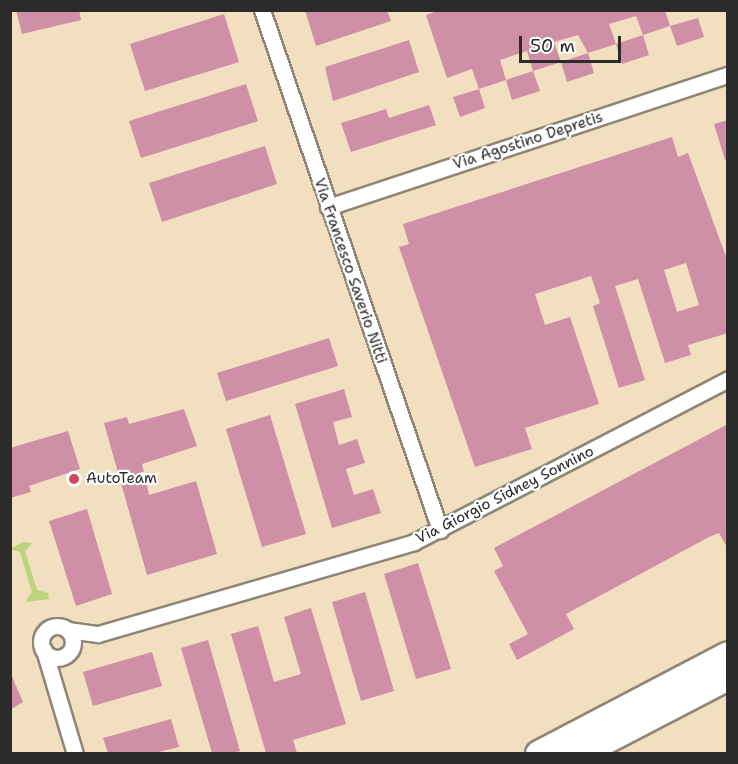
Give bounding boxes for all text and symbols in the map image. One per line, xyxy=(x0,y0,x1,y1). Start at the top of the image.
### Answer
scale bar xyxy=(522,24,624,62)
text: 50 m xyxy=(530,34,575,58)
street label: Via Agostino Depretis xyxy=(451,108,605,174)
street label: Via Francesco Saverio Nitti xyxy=(310,176,390,366)
street label: Via Giorgio Sidney Sonnino xyxy=(413,442,597,548)
place label: AutoTeam xyxy=(86,470,157,488)
marker: AutoTeam xyxy=(67,472,81,486)

